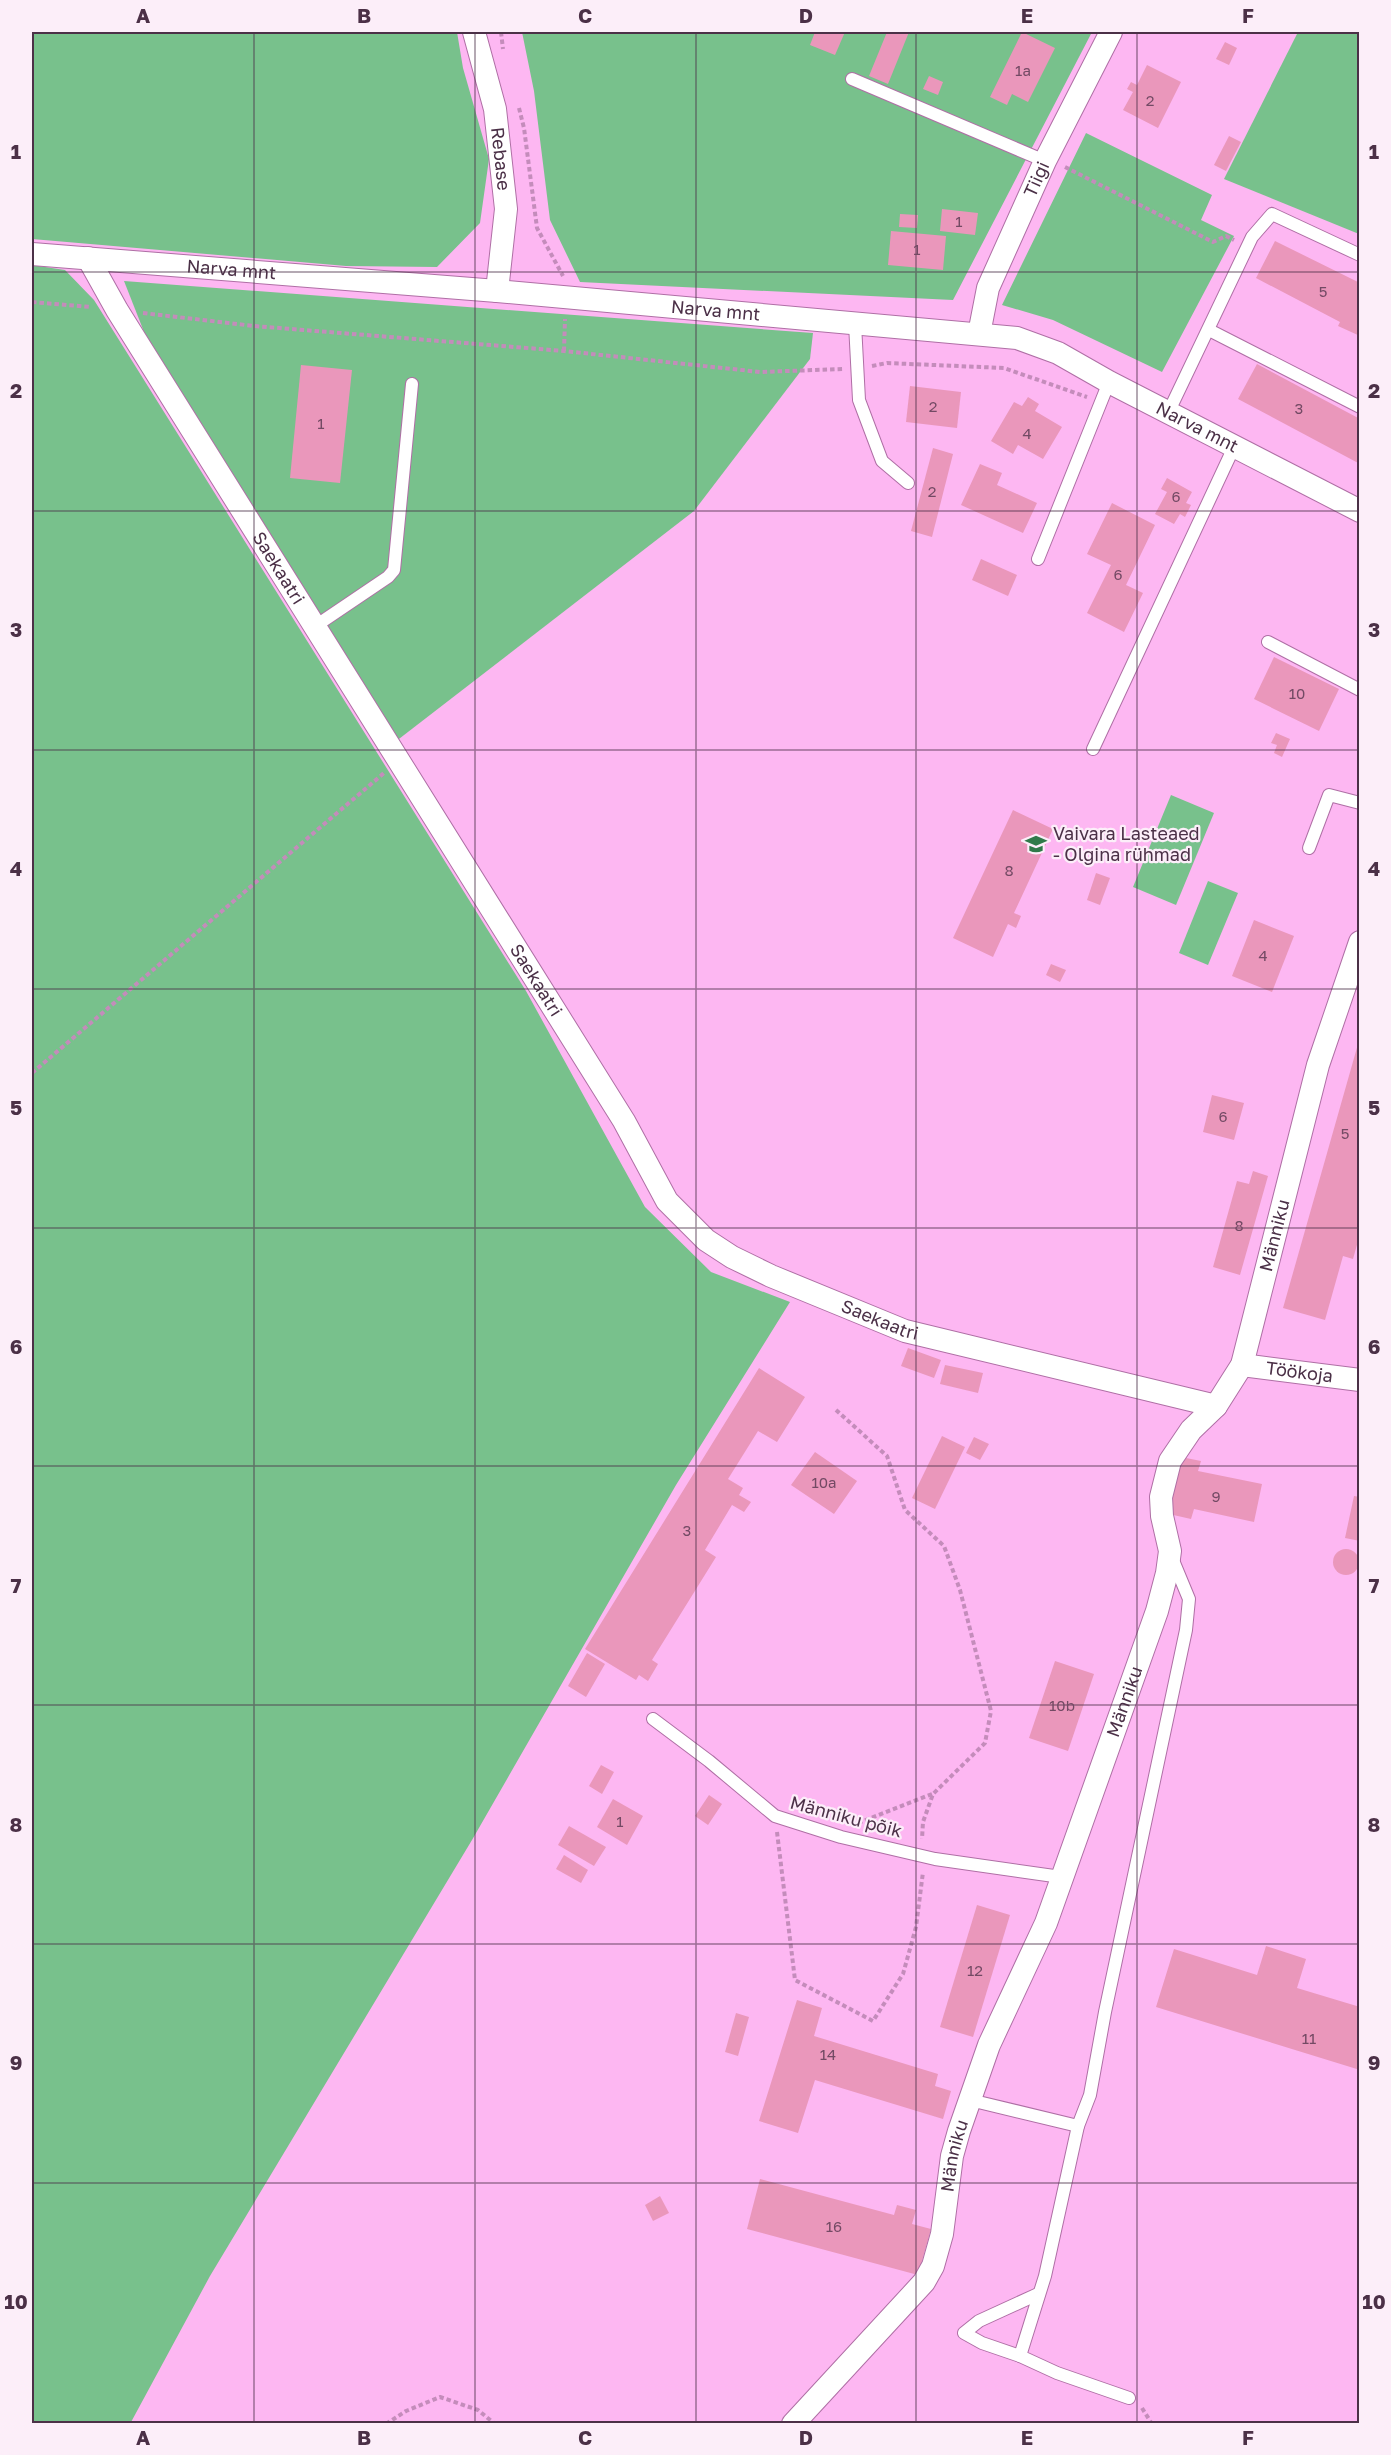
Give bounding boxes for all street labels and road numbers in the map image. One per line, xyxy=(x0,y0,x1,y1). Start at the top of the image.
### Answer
street label: Rebase xyxy=(487,126,516,192)
street label: Tiigi xyxy=(1018,158,1053,200)
street label: Narva mnt xyxy=(186,254,277,283)
street label: Narva mnt xyxy=(670,295,761,325)
street label: Narva mnt xyxy=(1153,396,1242,457)
street label: Saekaatri xyxy=(248,527,310,608)
street label: Saekaatri xyxy=(506,939,568,1020)
street label: Männiku xyxy=(1254,1197,1294,1274)
street label: Saekaatri xyxy=(838,1294,921,1344)
street label: Töökoja xyxy=(1265,1356,1334,1386)
street label: Männiku xyxy=(1101,1663,1146,1740)
street label: Männiku põik xyxy=(788,1791,905,1842)
street label: Männiku xyxy=(935,2116,972,2193)

